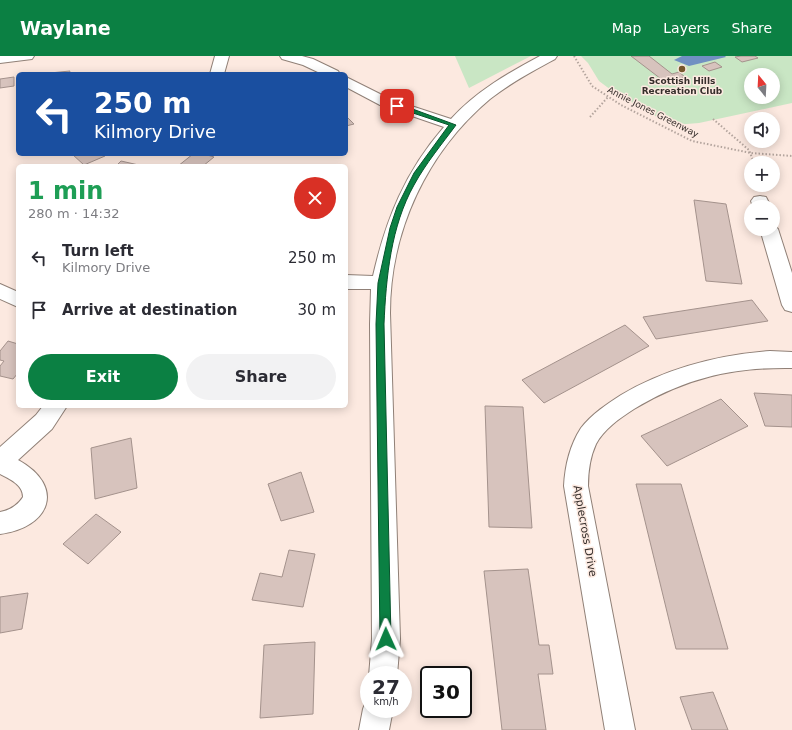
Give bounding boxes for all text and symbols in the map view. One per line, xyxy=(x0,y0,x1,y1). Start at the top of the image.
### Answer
text: Waylane xyxy=(20,17,111,39)
text: Map xyxy=(612,20,641,36)
text: Layers xyxy=(663,20,710,36)
text: Share xyxy=(732,20,772,36)
marker: Scottish Hills Recreation Club xyxy=(677,64,687,74)
north arrow xyxy=(744,68,780,104)
map controls xyxy=(744,68,780,236)
place label: Scottish Hills Recreation Club xyxy=(642,76,723,96)
street label: Annie Jones Greenway xyxy=(606,85,701,140)
text: 250 m xyxy=(94,87,191,120)
icon: left xyxy=(28,88,80,140)
pin xyxy=(380,89,414,123)
icon: arrive xyxy=(386,95,408,117)
button: sound xyxy=(744,112,780,148)
text: Kilmory Drive xyxy=(94,121,216,142)
button: + xyxy=(744,156,780,192)
text: 1 min xyxy=(28,177,103,205)
button: close xyxy=(294,177,336,219)
button: − xyxy=(744,200,780,236)
text: 280 m · 14:32 xyxy=(28,206,119,221)
text: Turn left xyxy=(62,242,134,260)
icon: left xyxy=(28,247,50,269)
text: 250 m xyxy=(288,249,336,267)
text: Kilmory Drive xyxy=(62,260,150,275)
icon: arrive xyxy=(28,299,50,321)
text: Arrive at destination xyxy=(62,301,237,319)
text: 30 m xyxy=(298,301,336,319)
button: Exit xyxy=(28,354,178,400)
button: Share xyxy=(186,354,336,400)
street label: Applecross Drive xyxy=(571,484,599,578)
position arrow xyxy=(365,618,407,660)
speed limit sign: 30 xyxy=(420,666,472,718)
text: 27 xyxy=(372,675,400,699)
text: km/h xyxy=(373,696,399,707)

